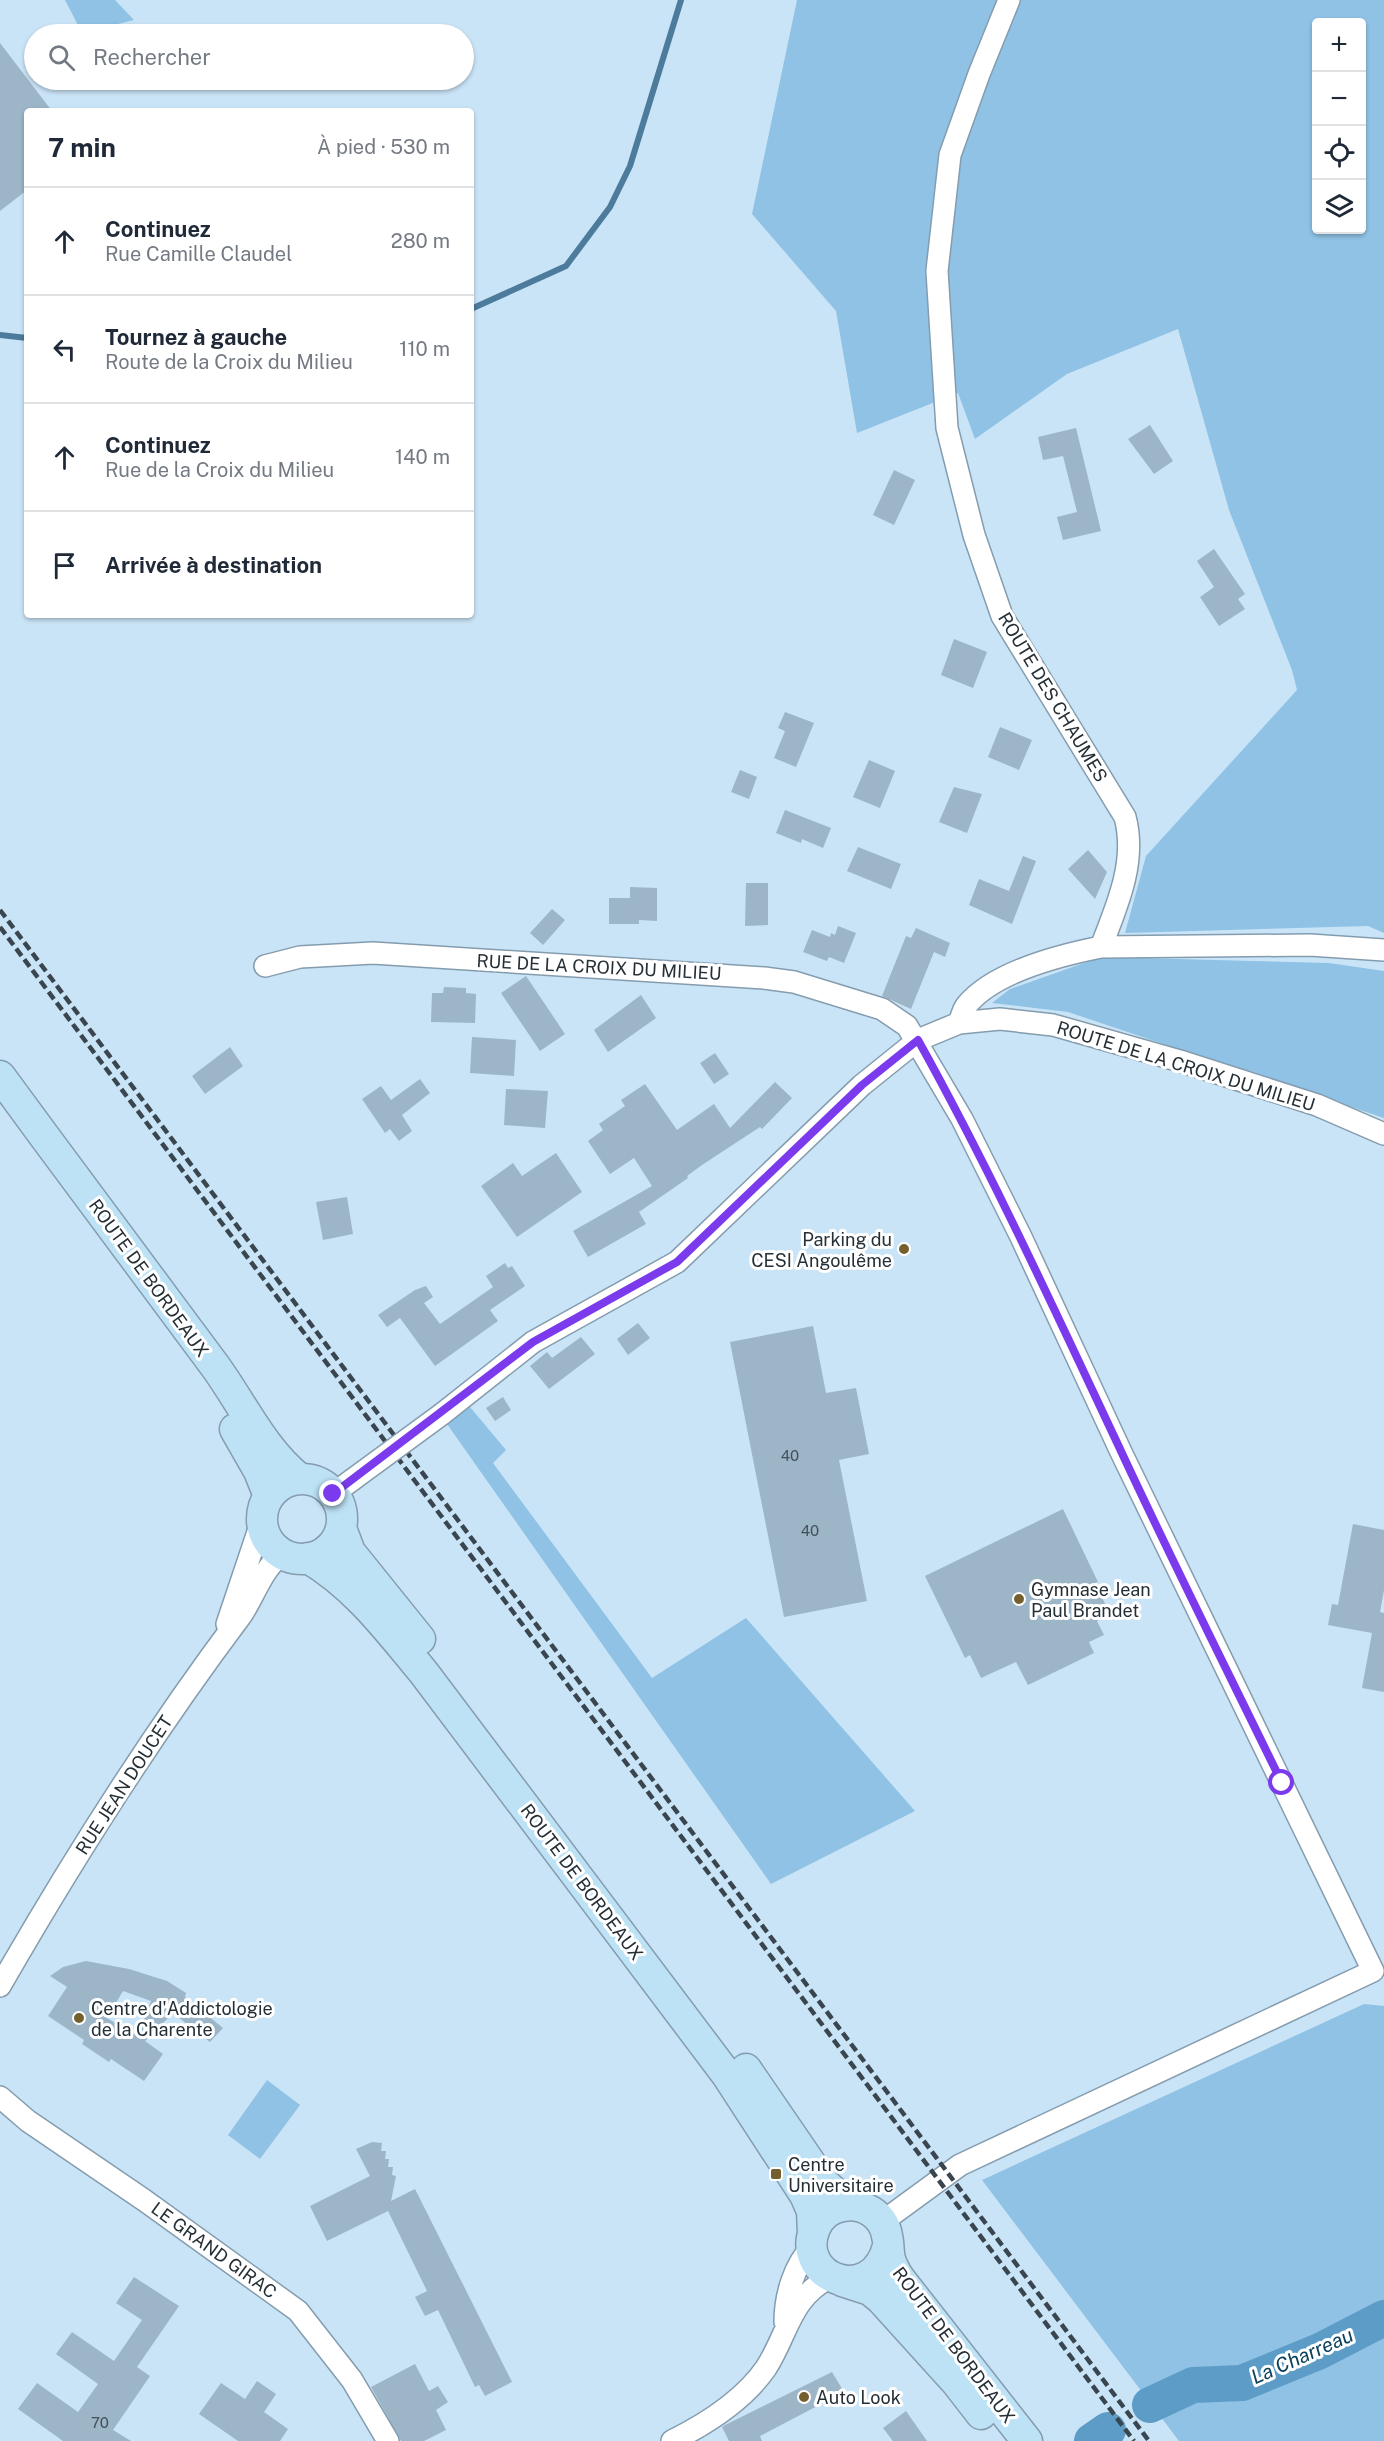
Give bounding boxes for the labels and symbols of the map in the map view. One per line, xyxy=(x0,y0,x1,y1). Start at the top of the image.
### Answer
street label: ROUTE DES CHAUMES xyxy=(994,608,1112,786)
street label: RUE DE LA CROIX DU MILIEU xyxy=(476,950,722,984)
street label: ROUTE DE LA CROIX DU MILIEU xyxy=(1054,1017,1318,1115)
street label: ROUTE DE BORDEAUX xyxy=(85,1195,213,1361)
place label: Parking du CESI Angoulême xyxy=(751,1229,892,1271)
marker: Parking du CESI Angoulême xyxy=(897,1242,911,1256)
house number: 40 xyxy=(781,1447,799,1464)
route end xyxy=(319,1480,345,1506)
house number: 40 xyxy=(801,1522,819,1539)
place label: Gymnase Jean Paul Brandet xyxy=(1031,1579,1151,1621)
marker: Gymnase Jean Paul Brandet xyxy=(1012,1592,1026,1606)
street label: RUE JEAN DOUCET xyxy=(71,1711,177,1858)
route start xyxy=(1268,1769,1294,1795)
street label: ROUTE DE BORDEAUX xyxy=(516,1800,648,1964)
place label: Centre d'Addictologie de la Charente xyxy=(91,1998,273,2040)
marker: Centre d'Addictologie de la Charente xyxy=(72,2011,86,2025)
place label: Centre Universitaire xyxy=(788,2154,894,2196)
marker: Centre Universitaire xyxy=(769,2167,783,2181)
street label: LE GRAND GIRAC xyxy=(147,2198,281,2302)
street label: ROUTE DE BORDEAUX xyxy=(888,2263,1020,2427)
water label: La Charreau xyxy=(1247,2323,1357,2389)
place label: Auto Look xyxy=(816,2387,901,2408)
marker: Auto Look xyxy=(797,2390,811,2404)
house number: 70 xyxy=(91,2414,109,2431)

